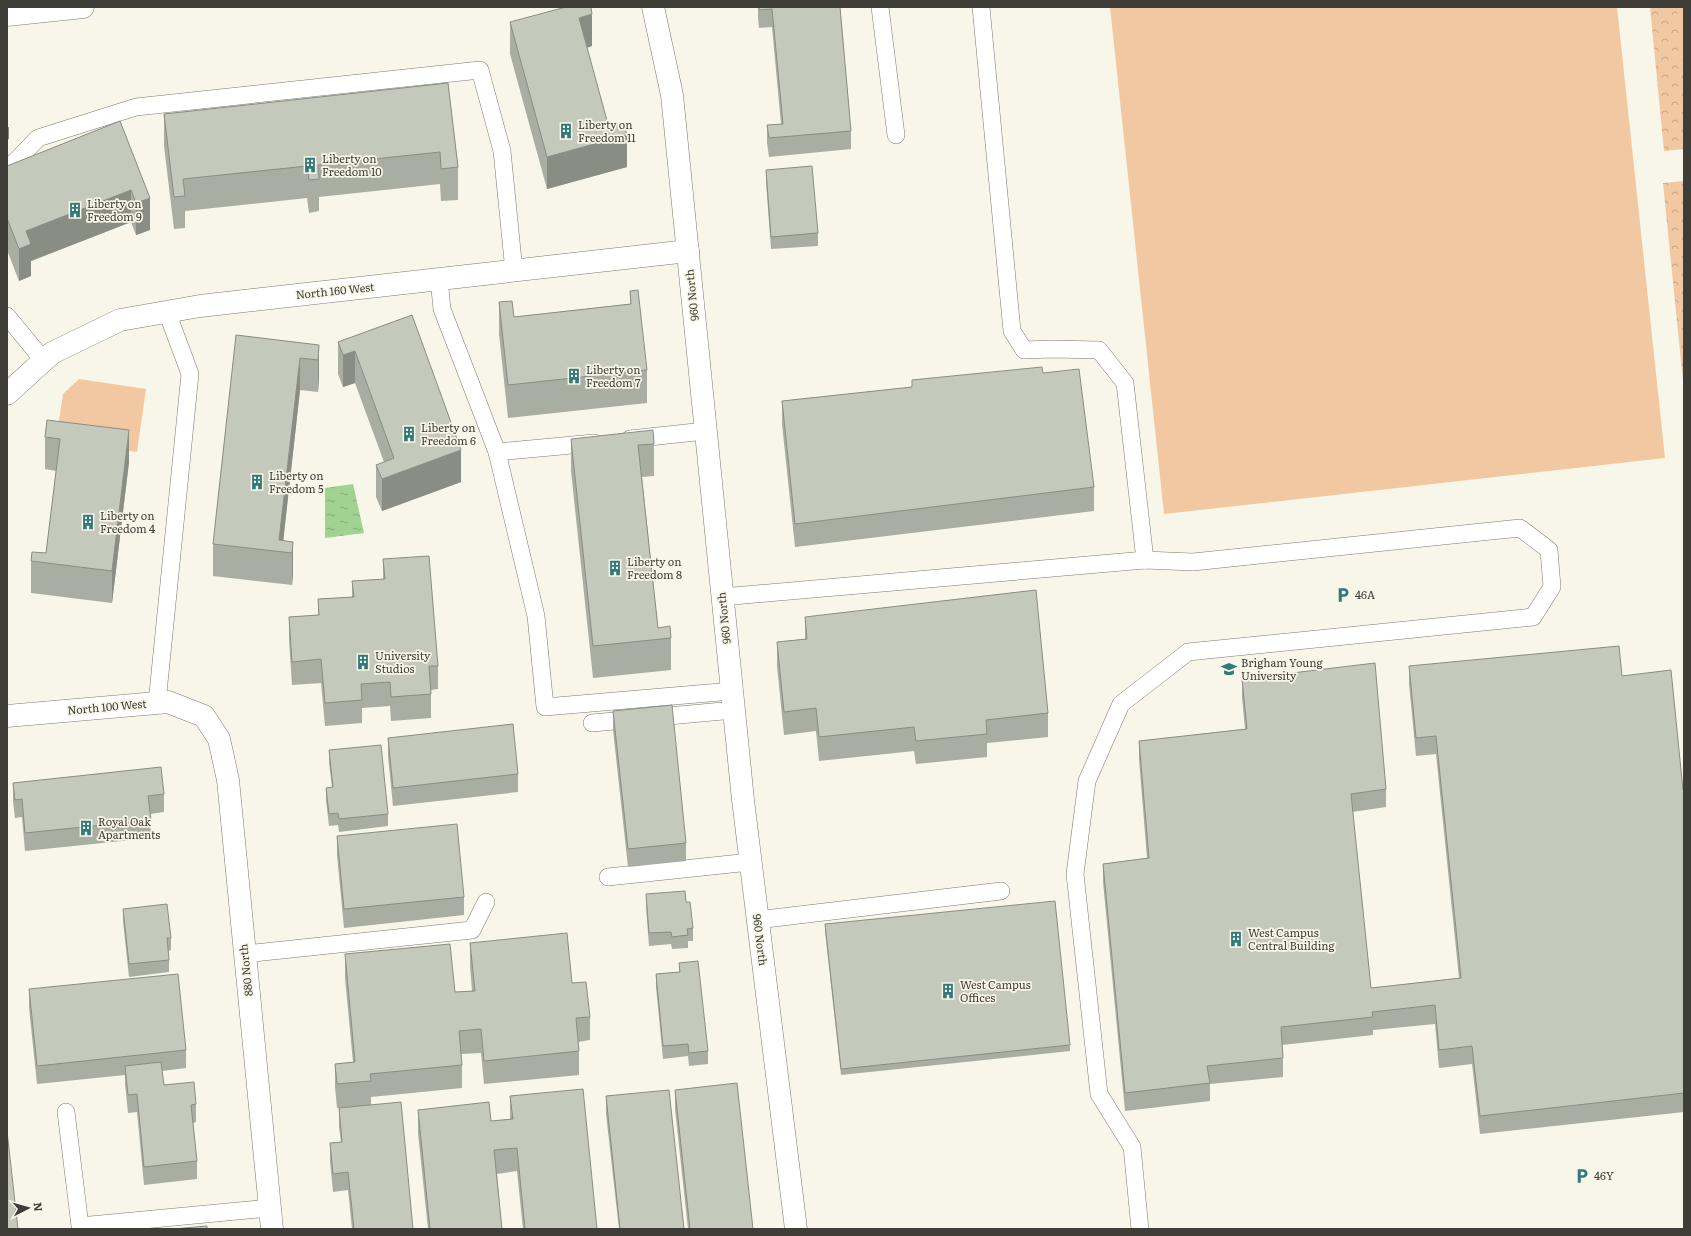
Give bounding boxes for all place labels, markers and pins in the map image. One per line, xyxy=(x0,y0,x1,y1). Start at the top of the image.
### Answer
place label: Liberty on Freedom 11 xyxy=(578,116,636,145)
building icon: Liberty on Freedom 11 xyxy=(557,122,575,140)
place label: Liberty on Freedom 10 xyxy=(322,150,382,179)
building icon: Liberty on Freedom 10 xyxy=(301,156,319,174)
place label: Liberty on Freedom 9 xyxy=(87,195,142,224)
building icon: Liberty on Freedom 9 xyxy=(66,201,84,219)
place label: Liberty on Freedom 7 xyxy=(586,361,641,390)
building icon: Liberty on Freedom 7 xyxy=(565,367,583,385)
place label: Liberty on Freedom 6 xyxy=(421,419,476,448)
building icon: Liberty on Freedom 6 xyxy=(400,425,418,443)
place label: Liberty on Freedom 5 xyxy=(269,467,324,496)
building icon: Liberty on Freedom 5 xyxy=(248,473,266,491)
place label: Liberty on Freedom 4 xyxy=(100,507,155,536)
building icon: Liberty on Freedom 4 xyxy=(79,513,97,531)
place label: Liberty on Freedom 8 xyxy=(627,553,682,582)
building icon: Liberty on Freedom 8 xyxy=(606,559,624,577)
parking icon: 46A xyxy=(1334,586,1352,604)
place label: 46A xyxy=(1355,586,1375,602)
place label: University Studios xyxy=(375,647,431,676)
building icon: University Studios xyxy=(354,653,372,671)
place label: Brigham Young University xyxy=(1241,654,1324,683)
school or university icon: Brigham Young University xyxy=(1220,660,1238,678)
place label: Royal Oak Apartments xyxy=(98,813,160,842)
building icon: Royal Oak Apartments xyxy=(77,819,95,837)
place label: West Campus Central Building xyxy=(1248,924,1336,953)
building icon: West Campus Central Building xyxy=(1227,930,1245,948)
place label: West Campus Offices xyxy=(960,976,1031,1005)
building icon: West Campus Offices xyxy=(939,982,957,1000)
parking icon: 46Y xyxy=(1573,1167,1591,1185)
place label: 46Y xyxy=(1594,1167,1614,1183)

